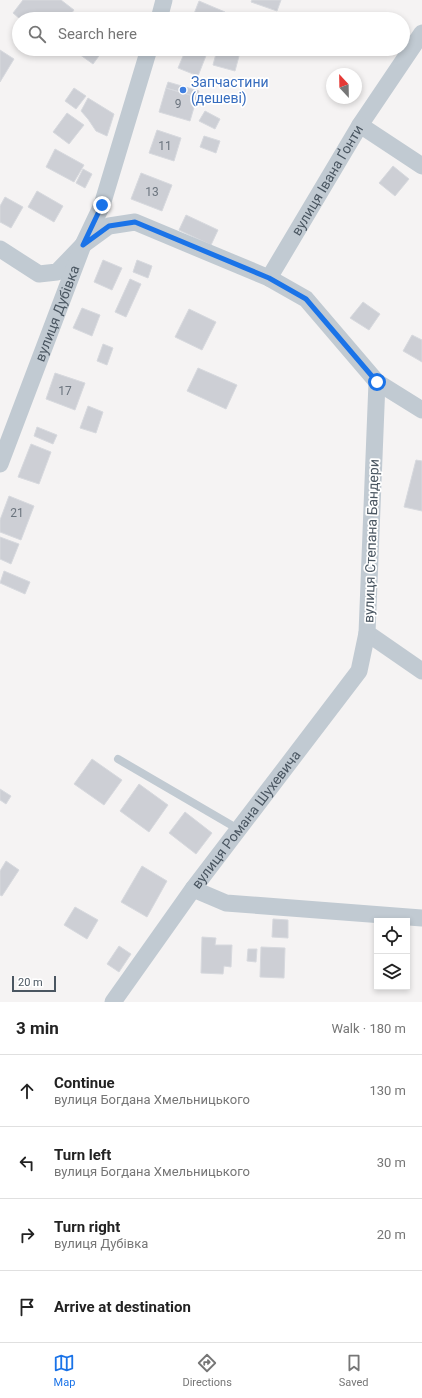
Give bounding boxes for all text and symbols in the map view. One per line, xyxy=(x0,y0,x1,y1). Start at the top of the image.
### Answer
search box xyxy=(12,12,410,56)
icon: search xyxy=(26,23,48,45)
text: Search here xyxy=(58,25,137,43)
north arrow xyxy=(326,68,362,104)
place label: Запчастини (дешеві) xyxy=(191,74,269,107)
marker: Запчастини (дешеві) xyxy=(178,85,188,95)
house number: 9 xyxy=(175,97,181,111)
street label: вулиця Івана Ґонти xyxy=(288,122,366,238)
house number: 11 xyxy=(158,139,172,153)
house number: 13 xyxy=(145,185,159,199)
route end xyxy=(93,196,111,214)
street label: вулиця Дубівка xyxy=(32,263,83,364)
route start xyxy=(368,373,386,391)
house number: 17 xyxy=(58,384,72,398)
street label: вулиця Степана Бандери xyxy=(360,459,382,623)
house number: 21 xyxy=(10,506,24,520)
street label: вулиця Романа Шухевича xyxy=(188,747,304,892)
map controls xyxy=(374,918,410,990)
button: locate xyxy=(374,918,410,954)
button: layers xyxy=(374,954,410,990)
scale bar xyxy=(12,974,56,993)
text: 20 m xyxy=(18,976,43,989)
text: 3 min xyxy=(16,1018,59,1038)
text: Walk · 180 m xyxy=(331,1021,406,1036)
text: Continue xyxy=(54,1074,115,1092)
icon: ahead xyxy=(16,1080,38,1102)
text: 130 m xyxy=(369,1083,406,1098)
text: вулиця Богдана Хмельницького xyxy=(54,1092,250,1107)
text: Turn left xyxy=(54,1146,111,1164)
icon: left xyxy=(16,1152,38,1174)
text: 30 m xyxy=(377,1155,406,1170)
text: вулиця Богдана Хмельницького xyxy=(54,1164,250,1179)
text: Turn right xyxy=(54,1218,120,1236)
icon: right xyxy=(16,1224,38,1246)
text: 20 m xyxy=(377,1227,406,1242)
text: вулиця Дубівка xyxy=(54,1236,148,1251)
icon: arrive xyxy=(16,1296,38,1318)
text: Arrive at destination xyxy=(54,1298,191,1316)
tab: Map xyxy=(53,1352,75,1389)
tab: Directions xyxy=(182,1352,232,1389)
tab: Saved xyxy=(339,1352,369,1389)

